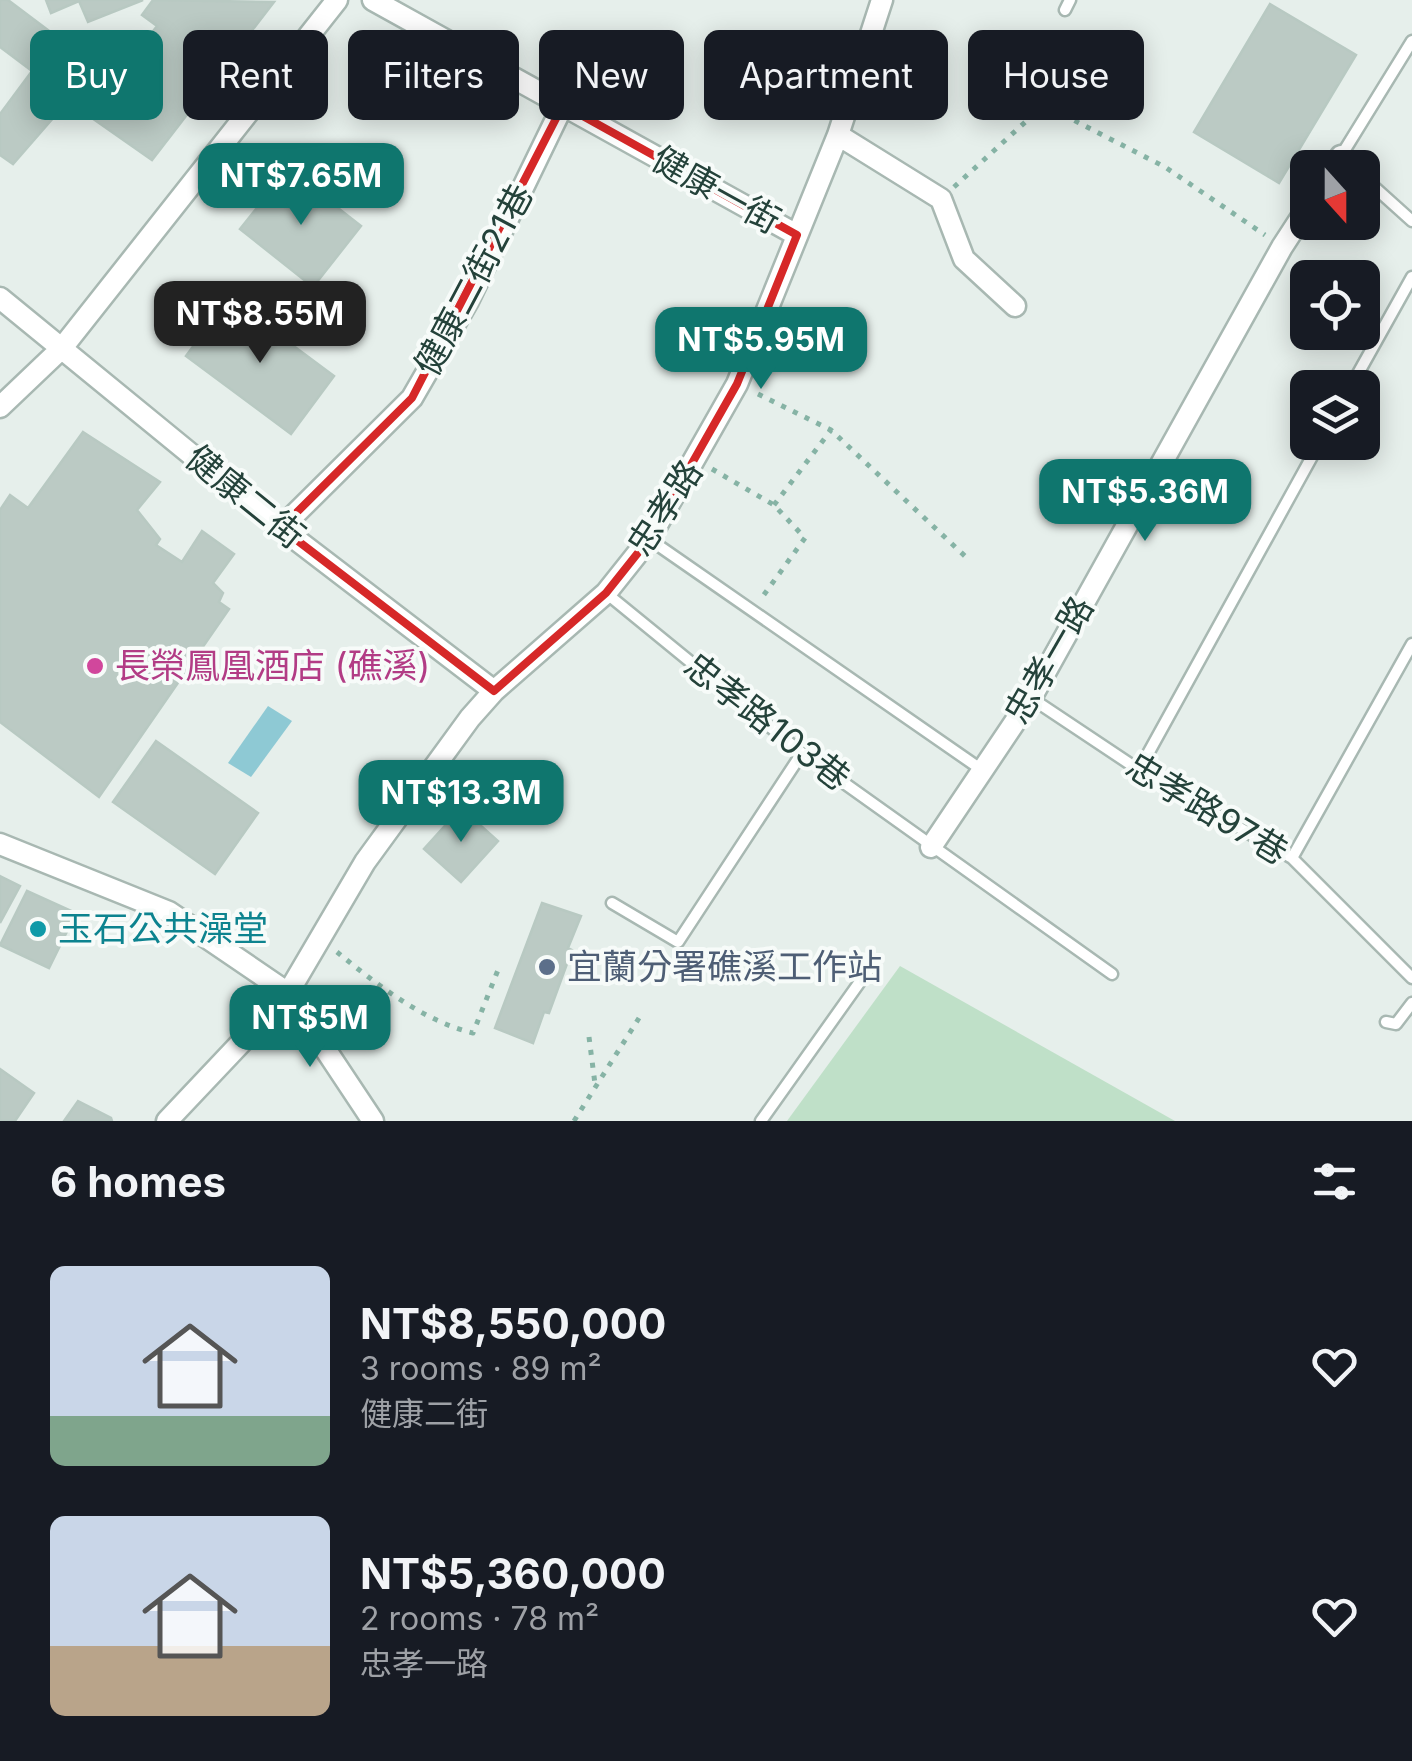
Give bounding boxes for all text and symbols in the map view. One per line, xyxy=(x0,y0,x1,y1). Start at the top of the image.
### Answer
chip: Buy xyxy=(30,30,163,120)
chip: Rent xyxy=(183,30,328,120)
chip: Filters xyxy=(348,30,519,120)
chip: New xyxy=(539,30,684,120)
chip: Apartment xyxy=(704,30,948,120)
chip: House xyxy=(968,30,1144,120)
street label: 健康一街 xyxy=(645,137,788,241)
pin: NT$7.65M xyxy=(198,143,404,228)
north arrow xyxy=(1290,150,1380,240)
map controls xyxy=(1290,150,1380,460)
text: NT$7.65M xyxy=(220,156,382,195)
street label: 健康二街21巷 xyxy=(405,177,541,382)
button: locate xyxy=(1290,260,1380,350)
pin: NT$8.55M xyxy=(157,281,363,366)
text: NT$8.55M xyxy=(176,294,344,333)
pin: NT$5.95M xyxy=(658,307,864,392)
text: NT$5.95M xyxy=(677,320,845,359)
button: layers xyxy=(1290,370,1380,460)
street label: 健康二街 xyxy=(178,436,313,557)
street label: 忠孝路 xyxy=(618,452,710,563)
pin: NT$5.36M xyxy=(1042,459,1248,544)
text: NT$5.36M xyxy=(1061,472,1229,511)
street label: 忠孝一路 xyxy=(995,588,1101,731)
place label: 長榮鳳凰酒店 (礁溪) xyxy=(115,644,430,686)
street label: 忠孝路103巷 xyxy=(677,644,859,799)
marker: 長榮鳳凰酒店 (礁溪) xyxy=(84,655,106,677)
street label: 忠孝路97巷 xyxy=(1119,744,1296,873)
pin: NT$13.3M xyxy=(358,760,564,845)
text: NT$13.3M xyxy=(381,773,541,812)
place label: 玉石公共澡堂 xyxy=(58,907,268,949)
marker: 玉石公共澡堂 xyxy=(27,918,49,940)
place label: 宜蘭分署礁溪工作站 xyxy=(567,945,882,987)
marker: 宜蘭分署礁溪工作站 xyxy=(536,956,558,978)
pin: NT$5M xyxy=(240,985,380,1070)
text: NT$5M xyxy=(252,998,368,1037)
icon: filters xyxy=(1307,1154,1362,1209)
text: 6 homes xyxy=(50,1156,226,1207)
text: NT$8,550,000 xyxy=(360,1298,666,1349)
icon: home xyxy=(130,1306,250,1426)
icon: heart xyxy=(1307,1339,1362,1394)
text: 3 rooms · 89 m² xyxy=(360,1349,602,1388)
text: 健康二街 xyxy=(360,1394,488,1433)
text: NT$5,360,000 xyxy=(360,1548,666,1599)
icon: home xyxy=(130,1556,250,1676)
icon: heart xyxy=(1307,1589,1362,1644)
text: 2 rooms · 78 m² xyxy=(360,1599,599,1638)
text: 忠孝一路 xyxy=(360,1644,488,1683)

